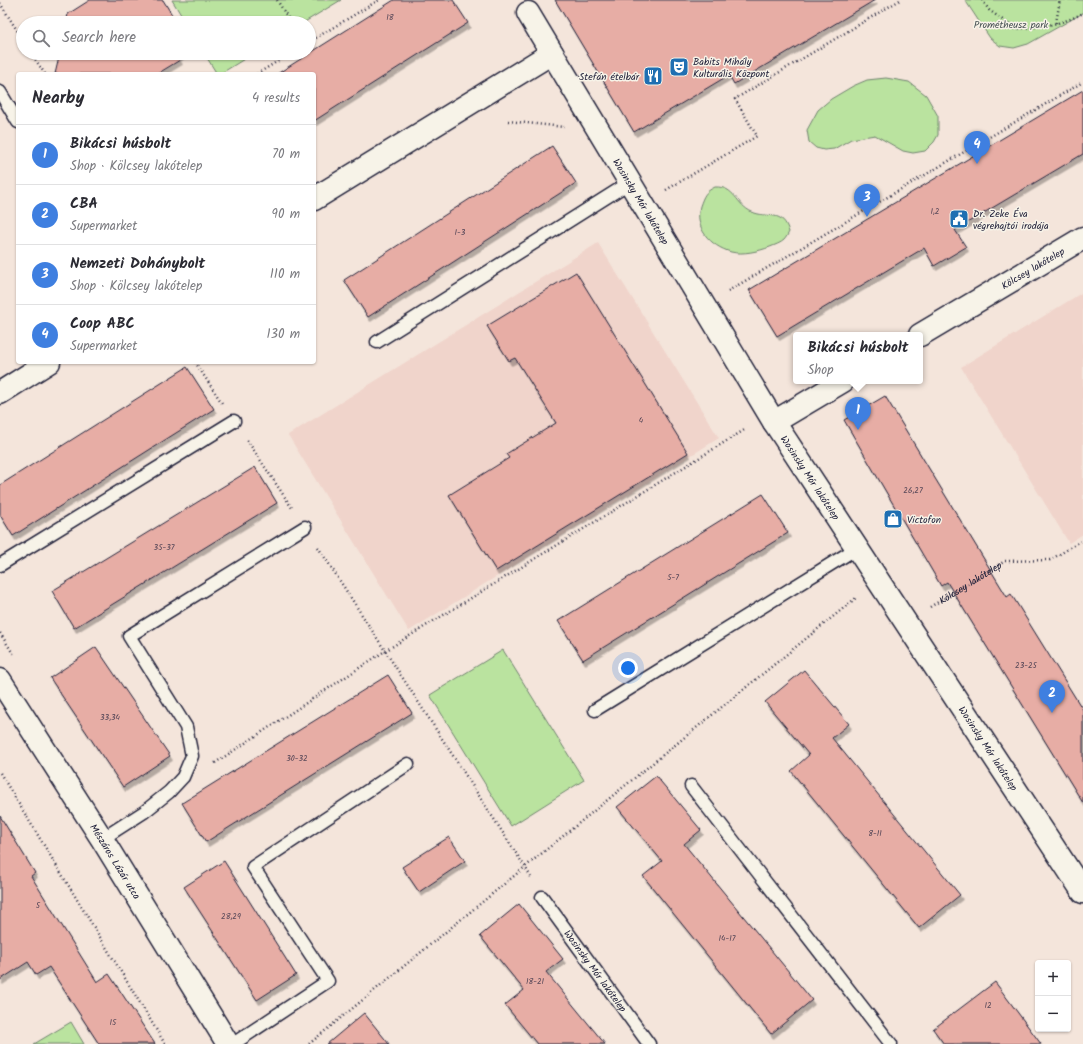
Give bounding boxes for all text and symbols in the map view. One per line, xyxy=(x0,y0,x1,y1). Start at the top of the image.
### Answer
house number: 18 xyxy=(386,11,394,24)
search box xyxy=(16,16,316,60)
park label: Prométheusz park xyxy=(974,17,1048,33)
text: Search here xyxy=(62,26,136,50)
icon: search xyxy=(30,27,52,49)
place label: Babits Mihály Kulturális Központ xyxy=(693,54,769,82)
theatre icon: Babits Mihály Kulturális Központ xyxy=(668,56,690,78)
restaurant icon: Stefán ételbár xyxy=(642,65,664,87)
place label: Stefán ételbár xyxy=(579,69,640,85)
text: Nearby xyxy=(32,85,84,112)
text: 4 results xyxy=(252,88,300,109)
pin: 4 xyxy=(964,131,990,164)
text: Bikácsi húsbolt xyxy=(70,132,171,156)
text: 1 xyxy=(43,144,47,165)
text: 70 m xyxy=(272,144,300,165)
text: Shop · Kölcsey lakótelep xyxy=(70,156,202,177)
street label: Wosinsky Mór lakótelep xyxy=(608,156,673,248)
pin: 3 xyxy=(854,184,880,217)
text: CBA xyxy=(70,192,98,216)
text: 2 xyxy=(41,204,49,225)
text: 90 m xyxy=(272,204,300,225)
house number: 1,2 xyxy=(931,205,940,218)
place label: Dr. Zeke Éva végrehajtói irodája xyxy=(973,206,1049,234)
public building icon: Dr. Zeke Éva végrehajtói irodája xyxy=(948,208,970,230)
text: Supermarket xyxy=(70,216,137,237)
house number: 1-3 xyxy=(455,226,466,239)
street label: Kölcsey lakótelep xyxy=(998,244,1068,294)
text: Nemzeti Dohánybolt xyxy=(70,252,205,276)
text: 3 xyxy=(41,264,49,285)
text: 110 m xyxy=(270,264,300,285)
text: Shop · Kölcsey lakótelep xyxy=(70,276,202,297)
text: Coop ABC xyxy=(70,312,135,336)
text: 4 xyxy=(41,324,49,345)
text: 130 m xyxy=(266,324,300,345)
popup xyxy=(793,332,923,384)
text: Supermarket xyxy=(70,336,137,357)
text: Bikácsi húsbolt xyxy=(807,336,909,360)
text: Shop xyxy=(807,360,833,381)
pin: 1 xyxy=(845,397,871,430)
house number: 4 xyxy=(639,414,644,427)
street label: Wosinsky Mór lakótelep xyxy=(776,433,843,524)
house number: 26,27 xyxy=(903,484,923,497)
shop icon: Victofon xyxy=(882,508,904,530)
place label: Victofon xyxy=(907,512,941,528)
house number: 35-37 xyxy=(154,541,175,554)
street label: Kölcsey lakótelep xyxy=(936,558,1005,609)
house number: 5-7 xyxy=(667,571,679,584)
your location xyxy=(618,658,638,678)
house number: 23-25 xyxy=(1015,659,1038,672)
pin: 2 xyxy=(1039,680,1065,713)
street label: Wosinsky Mór lakótelep xyxy=(954,703,1021,794)
house number: 33,34 xyxy=(100,711,121,724)
house number: 30-32 xyxy=(286,752,308,765)
street label: Mészáros Lázár utca xyxy=(85,821,144,903)
house number: 8-11 xyxy=(868,827,882,840)
house number: 5 xyxy=(36,899,41,912)
house number: 28,29 xyxy=(221,910,241,923)
street label: Wosinsky Mór lakótelep xyxy=(559,927,630,1016)
house number: 14-17 xyxy=(719,932,736,945)
map controls xyxy=(1035,960,1071,1032)
button: + xyxy=(1035,960,1071,996)
house number: 18-21 xyxy=(526,975,545,988)
button: − xyxy=(1035,996,1071,1032)
house number: 12 xyxy=(984,999,992,1012)
house number: 15 xyxy=(110,1016,117,1029)

